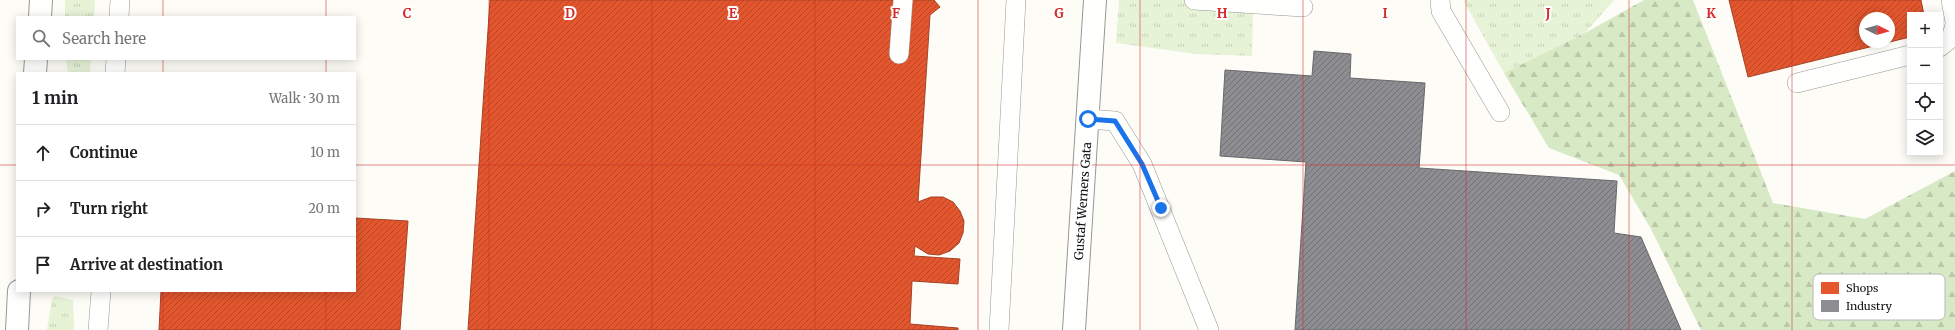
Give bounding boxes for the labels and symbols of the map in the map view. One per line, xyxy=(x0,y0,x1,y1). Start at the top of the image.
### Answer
text: C xyxy=(403,5,412,22)
text: D xyxy=(565,5,575,22)
text: E xyxy=(729,5,738,22)
text: F xyxy=(892,5,900,22)
text: G xyxy=(1054,5,1064,22)
text: H xyxy=(1217,5,1228,22)
text: I xyxy=(1382,5,1388,22)
text: J xyxy=(1544,5,1551,22)
text: K xyxy=(1706,5,1716,22)
north arrow xyxy=(1859,12,1895,48)
route start xyxy=(1079,110,1097,128)
street label: Gustaf Werners Gata xyxy=(1071,141,1094,260)
route end xyxy=(1152,199,1170,217)
legend xyxy=(1813,274,1945,320)
text: Shops xyxy=(1846,281,1878,295)
text: Industry xyxy=(1846,299,1893,313)

